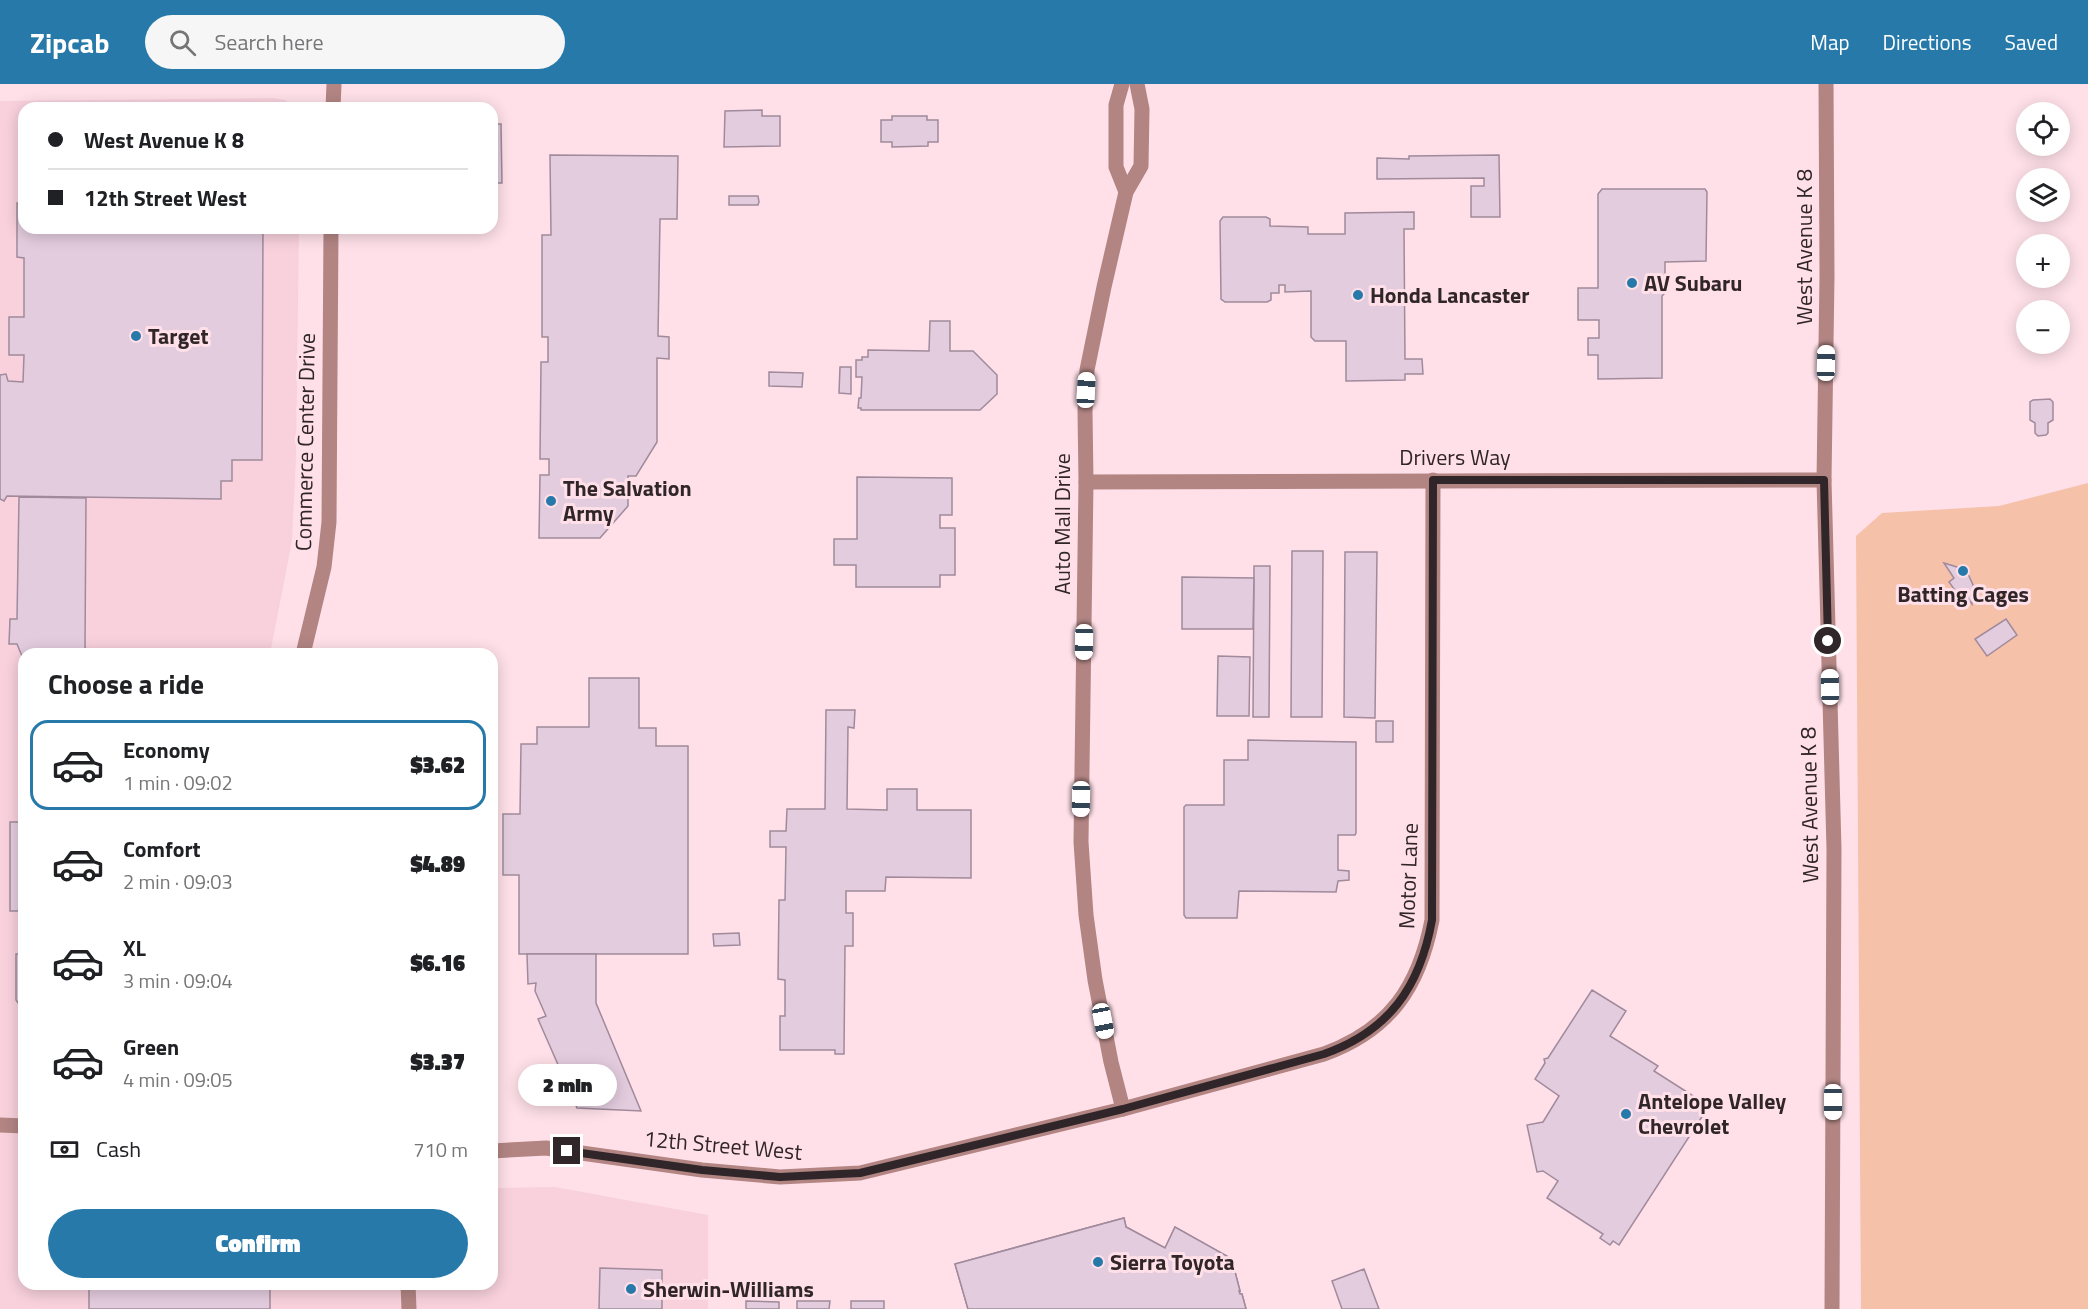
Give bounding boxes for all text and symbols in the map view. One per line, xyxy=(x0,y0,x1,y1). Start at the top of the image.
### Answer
search box xyxy=(145,15,565,69)
text: Zipcab xyxy=(30,21,109,64)
text: Search here xyxy=(214,25,324,59)
icon: search xyxy=(166,26,199,59)
text: Map xyxy=(1810,26,1850,58)
text: Directions xyxy=(1883,26,1972,58)
text: Saved xyxy=(2005,26,2058,58)
map controls xyxy=(2016,102,2070,354)
button: locate xyxy=(2016,102,2070,156)
text: West Avenue K 8 xyxy=(84,123,244,157)
button: layers xyxy=(2016,168,2070,222)
street label: West Avenue K 8 xyxy=(1787,169,1821,325)
text: 12th Street West xyxy=(84,181,247,215)
button: + xyxy=(2016,234,2070,288)
place label: AV Subaru xyxy=(1644,266,1742,300)
marker: AV Subaru xyxy=(1625,276,1639,290)
place label: Honda Lancaster xyxy=(1370,278,1529,312)
marker: Honda Lancaster xyxy=(1351,288,1365,302)
button: − xyxy=(2016,300,2070,354)
place label: Target xyxy=(148,319,208,353)
marker: Target xyxy=(129,329,143,343)
street label: Commerce Center Drive xyxy=(286,333,324,551)
car xyxy=(1817,345,1835,381)
car xyxy=(1076,372,1096,408)
street label: Drivers Way xyxy=(1399,440,1511,474)
street label: Auto Mall Drive xyxy=(1045,453,1079,595)
place label: The Salvation Army xyxy=(563,471,692,530)
marker: The Salvation Army xyxy=(544,494,558,508)
marker: Batting Cages xyxy=(1956,564,1970,578)
place label: Batting Cages xyxy=(1897,577,2029,611)
car xyxy=(1075,624,1093,660)
route start xyxy=(1814,627,1841,654)
text: Choose a ride xyxy=(48,663,204,704)
car xyxy=(1821,669,1839,705)
street label: West Avenue K 8 xyxy=(1791,727,1827,883)
text: Economy xyxy=(123,733,210,767)
icon: car xyxy=(51,738,105,792)
text: $3.62 xyxy=(410,748,465,782)
text: 1 min · 09:02 xyxy=(123,767,233,798)
car xyxy=(1072,781,1090,817)
street label: Motor Lane xyxy=(1389,822,1427,930)
text: Comfort xyxy=(123,832,201,866)
icon: car xyxy=(51,837,105,891)
text: $4.89 xyxy=(410,847,465,881)
text: 2 min · 09:03 xyxy=(123,866,233,897)
text: XL xyxy=(123,931,146,965)
icon: car xyxy=(51,936,105,990)
text: $6.16 xyxy=(410,946,465,980)
text: 3 min · 09:04 xyxy=(123,965,233,996)
car xyxy=(1091,1002,1115,1040)
text: Green xyxy=(123,1030,179,1064)
icon: car xyxy=(51,1035,105,1089)
text: $3.37 xyxy=(410,1045,465,1079)
text: 4 min · 09:05 xyxy=(123,1064,233,1095)
callout: 2 min xyxy=(518,1064,616,1106)
text: 2 min xyxy=(543,1069,592,1100)
place label: Antelope Valley Chevrolet xyxy=(1638,1084,1786,1143)
car xyxy=(1824,1084,1842,1120)
marker: Antelope Valley Chevrolet xyxy=(1619,1107,1633,1121)
street label: 12th Street West xyxy=(642,1121,804,1169)
text: Cash xyxy=(96,1132,141,1166)
icon: cash xyxy=(48,1133,81,1166)
text: 710 m xyxy=(413,1134,468,1165)
route end xyxy=(553,1137,580,1164)
button: Confirm xyxy=(48,1209,468,1278)
place label: Sierra Toyota xyxy=(1110,1245,1235,1279)
marker: Sierra Toyota xyxy=(1091,1255,1105,1269)
place label: Sherwin-Williams xyxy=(643,1272,814,1306)
marker: Sherwin-Williams xyxy=(624,1282,638,1296)

